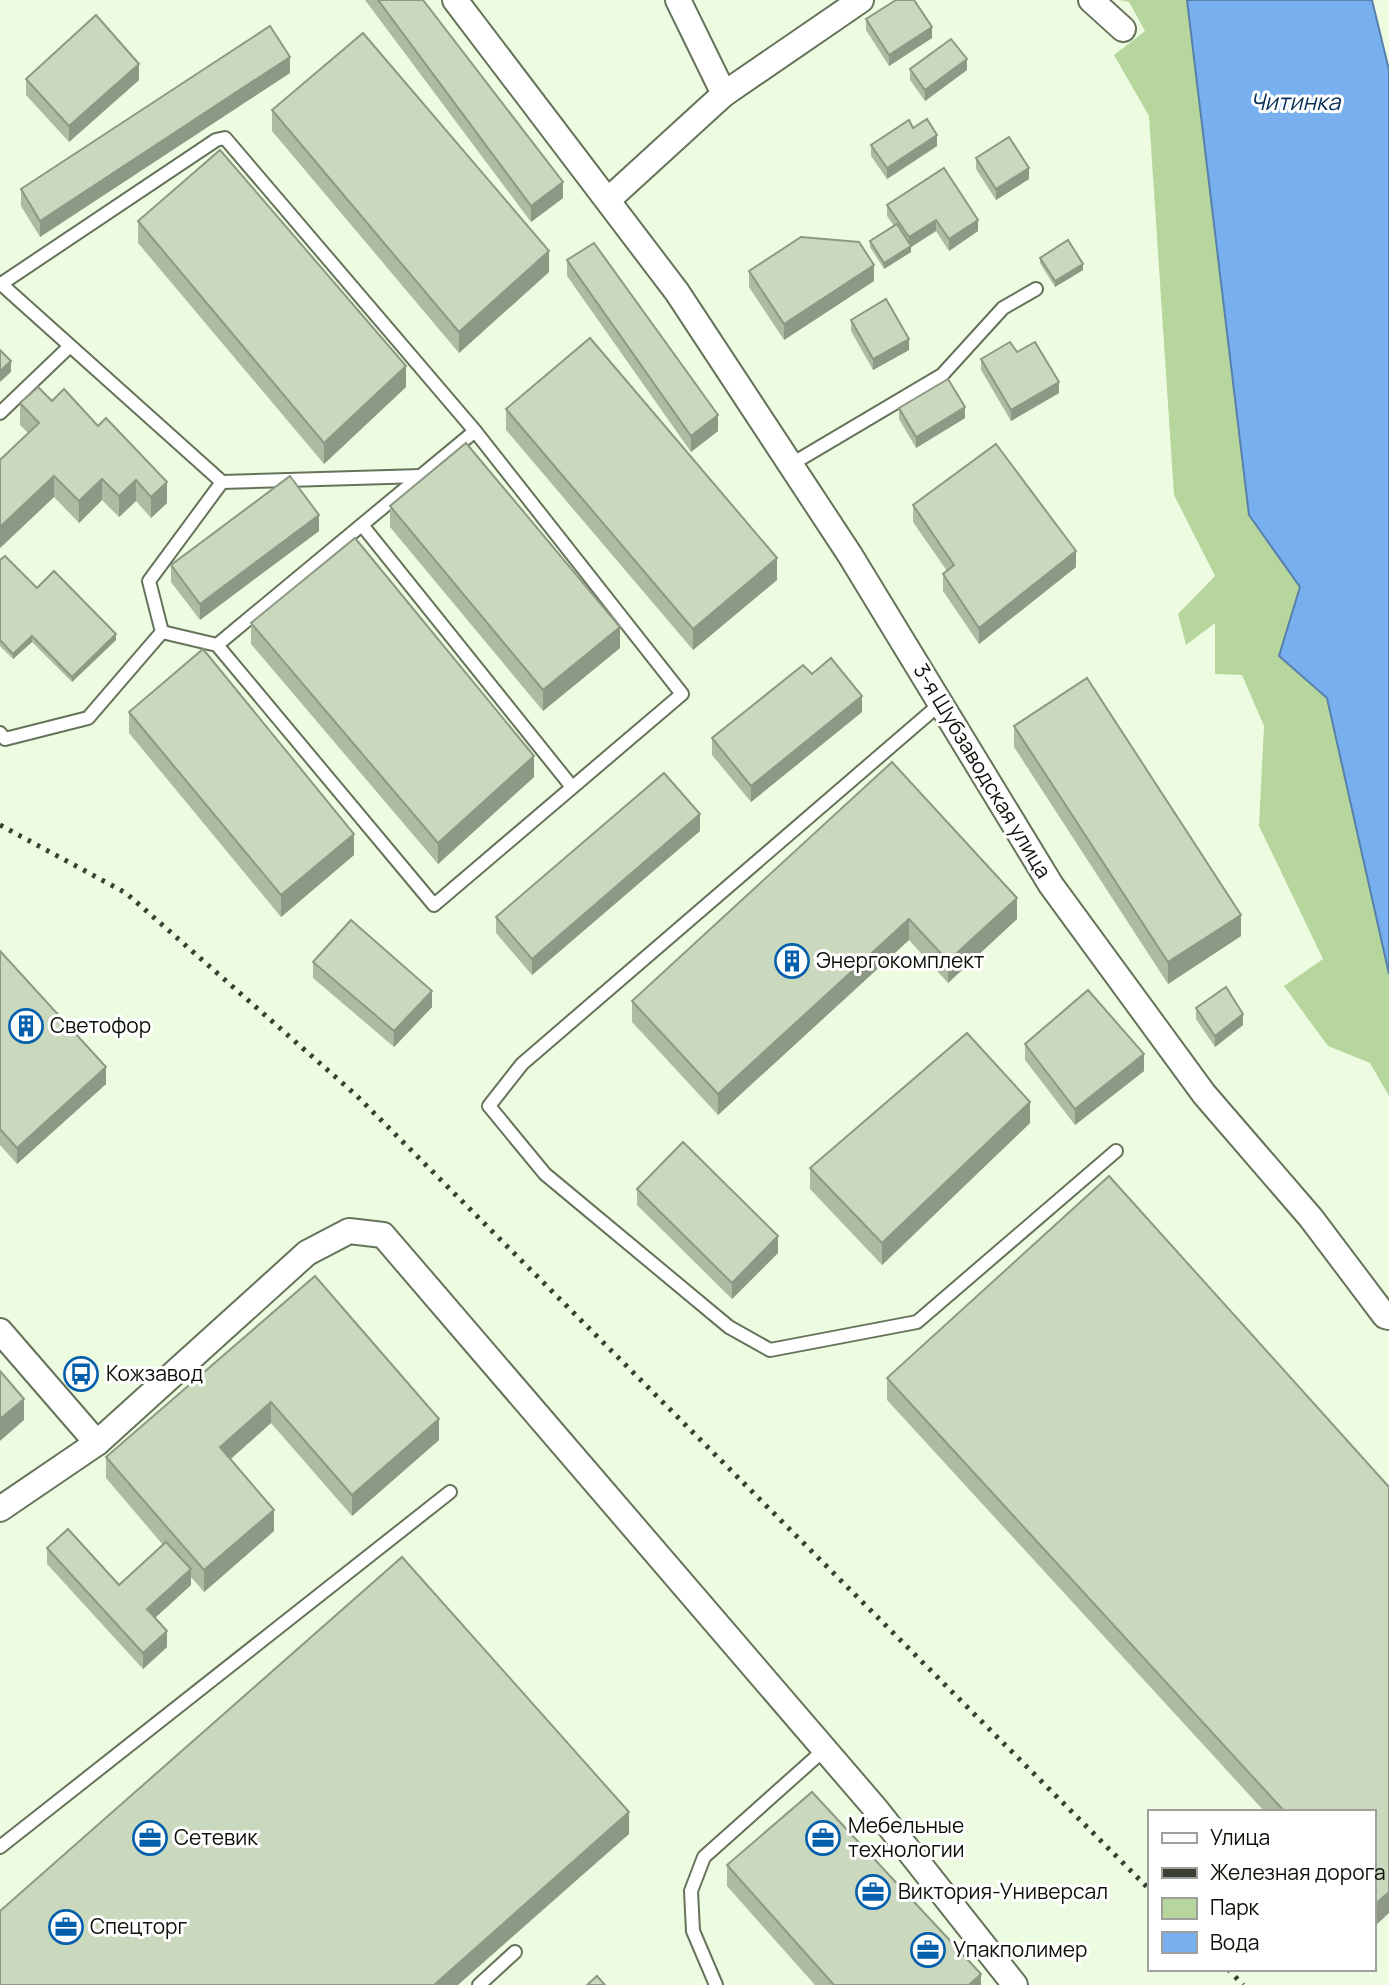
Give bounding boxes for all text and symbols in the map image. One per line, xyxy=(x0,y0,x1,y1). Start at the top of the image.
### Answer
water label: Читинка xyxy=(1250,85,1341,117)
street label: 3-я Шубзаводская улица xyxy=(908,658,1058,883)
building icon: Энергокомплект xyxy=(773,942,811,980)
place label: Энергокомплект xyxy=(816,946,985,974)
building icon: Светофор xyxy=(7,1007,45,1045)
place label: Светофор xyxy=(50,1011,151,1039)
bus stop icon: Кожзавод xyxy=(62,1355,100,1393)
place label: Кожзавод xyxy=(106,1359,203,1387)
legend xyxy=(1148,1810,1375,1971)
place label: Мебельные технологии xyxy=(848,1811,965,1863)
office icon: Сетевик xyxy=(131,1819,169,1857)
office icon: Мебельные технологии xyxy=(804,1819,842,1857)
place label: Сетевик xyxy=(174,1823,258,1851)
text: Улица xyxy=(1210,1823,1270,1851)
text: Железная дорога xyxy=(1210,1858,1386,1886)
office icon: Виктория-Универсал xyxy=(854,1873,892,1911)
place label: Виктория-Универсал xyxy=(898,1877,1108,1905)
text: Парк xyxy=(1210,1893,1260,1921)
office icon: Спецторг xyxy=(47,1908,85,1946)
place label: Спецторг xyxy=(90,1912,187,1940)
text: Вода xyxy=(1210,1928,1260,1956)
office icon: Упакполимер xyxy=(909,1931,947,1969)
place label: Упакполимер xyxy=(953,1935,1087,1963)

